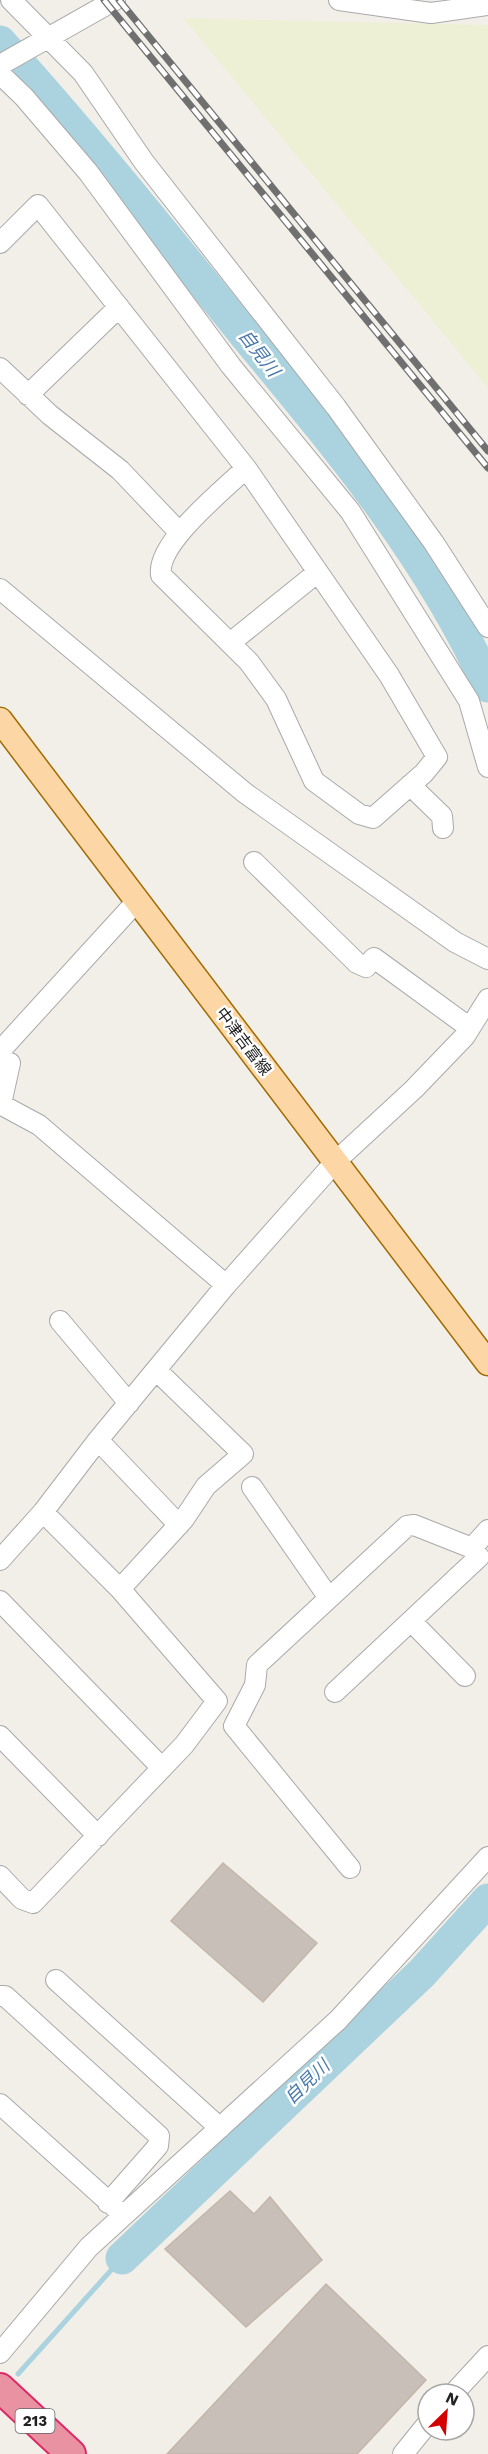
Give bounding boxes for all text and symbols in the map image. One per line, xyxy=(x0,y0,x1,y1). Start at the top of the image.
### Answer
water label: 自見川 xyxy=(234,325,286,382)
street label: 中津吉富線 xyxy=(212,1004,275,1079)
water label: 自見川 xyxy=(280,2054,335,2108)
north arrow xyxy=(416,2382,476,2442)
text: N xyxy=(443,2388,462,2410)
road number: 213 xyxy=(15,2409,54,2433)

